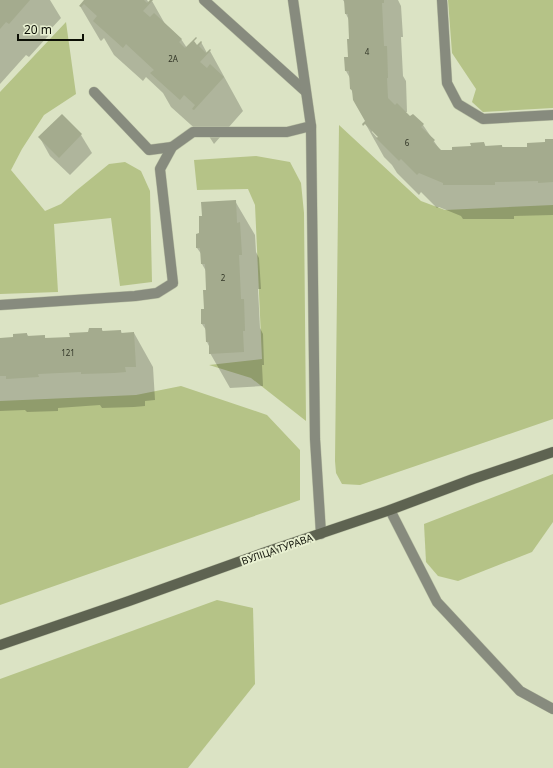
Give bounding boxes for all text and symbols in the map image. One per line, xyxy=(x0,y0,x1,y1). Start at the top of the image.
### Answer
scale bar xyxy=(18,16,83,42)
text: 20 m xyxy=(24,21,52,38)
house number: 4 xyxy=(365,46,370,57)
house number: 2А xyxy=(168,53,179,64)
house number: 6 xyxy=(405,137,410,148)
house number: 2 xyxy=(221,272,226,283)
house number: 121 xyxy=(61,347,75,358)
street label: ВУЛІЦА ТУРАВА xyxy=(240,530,315,568)

